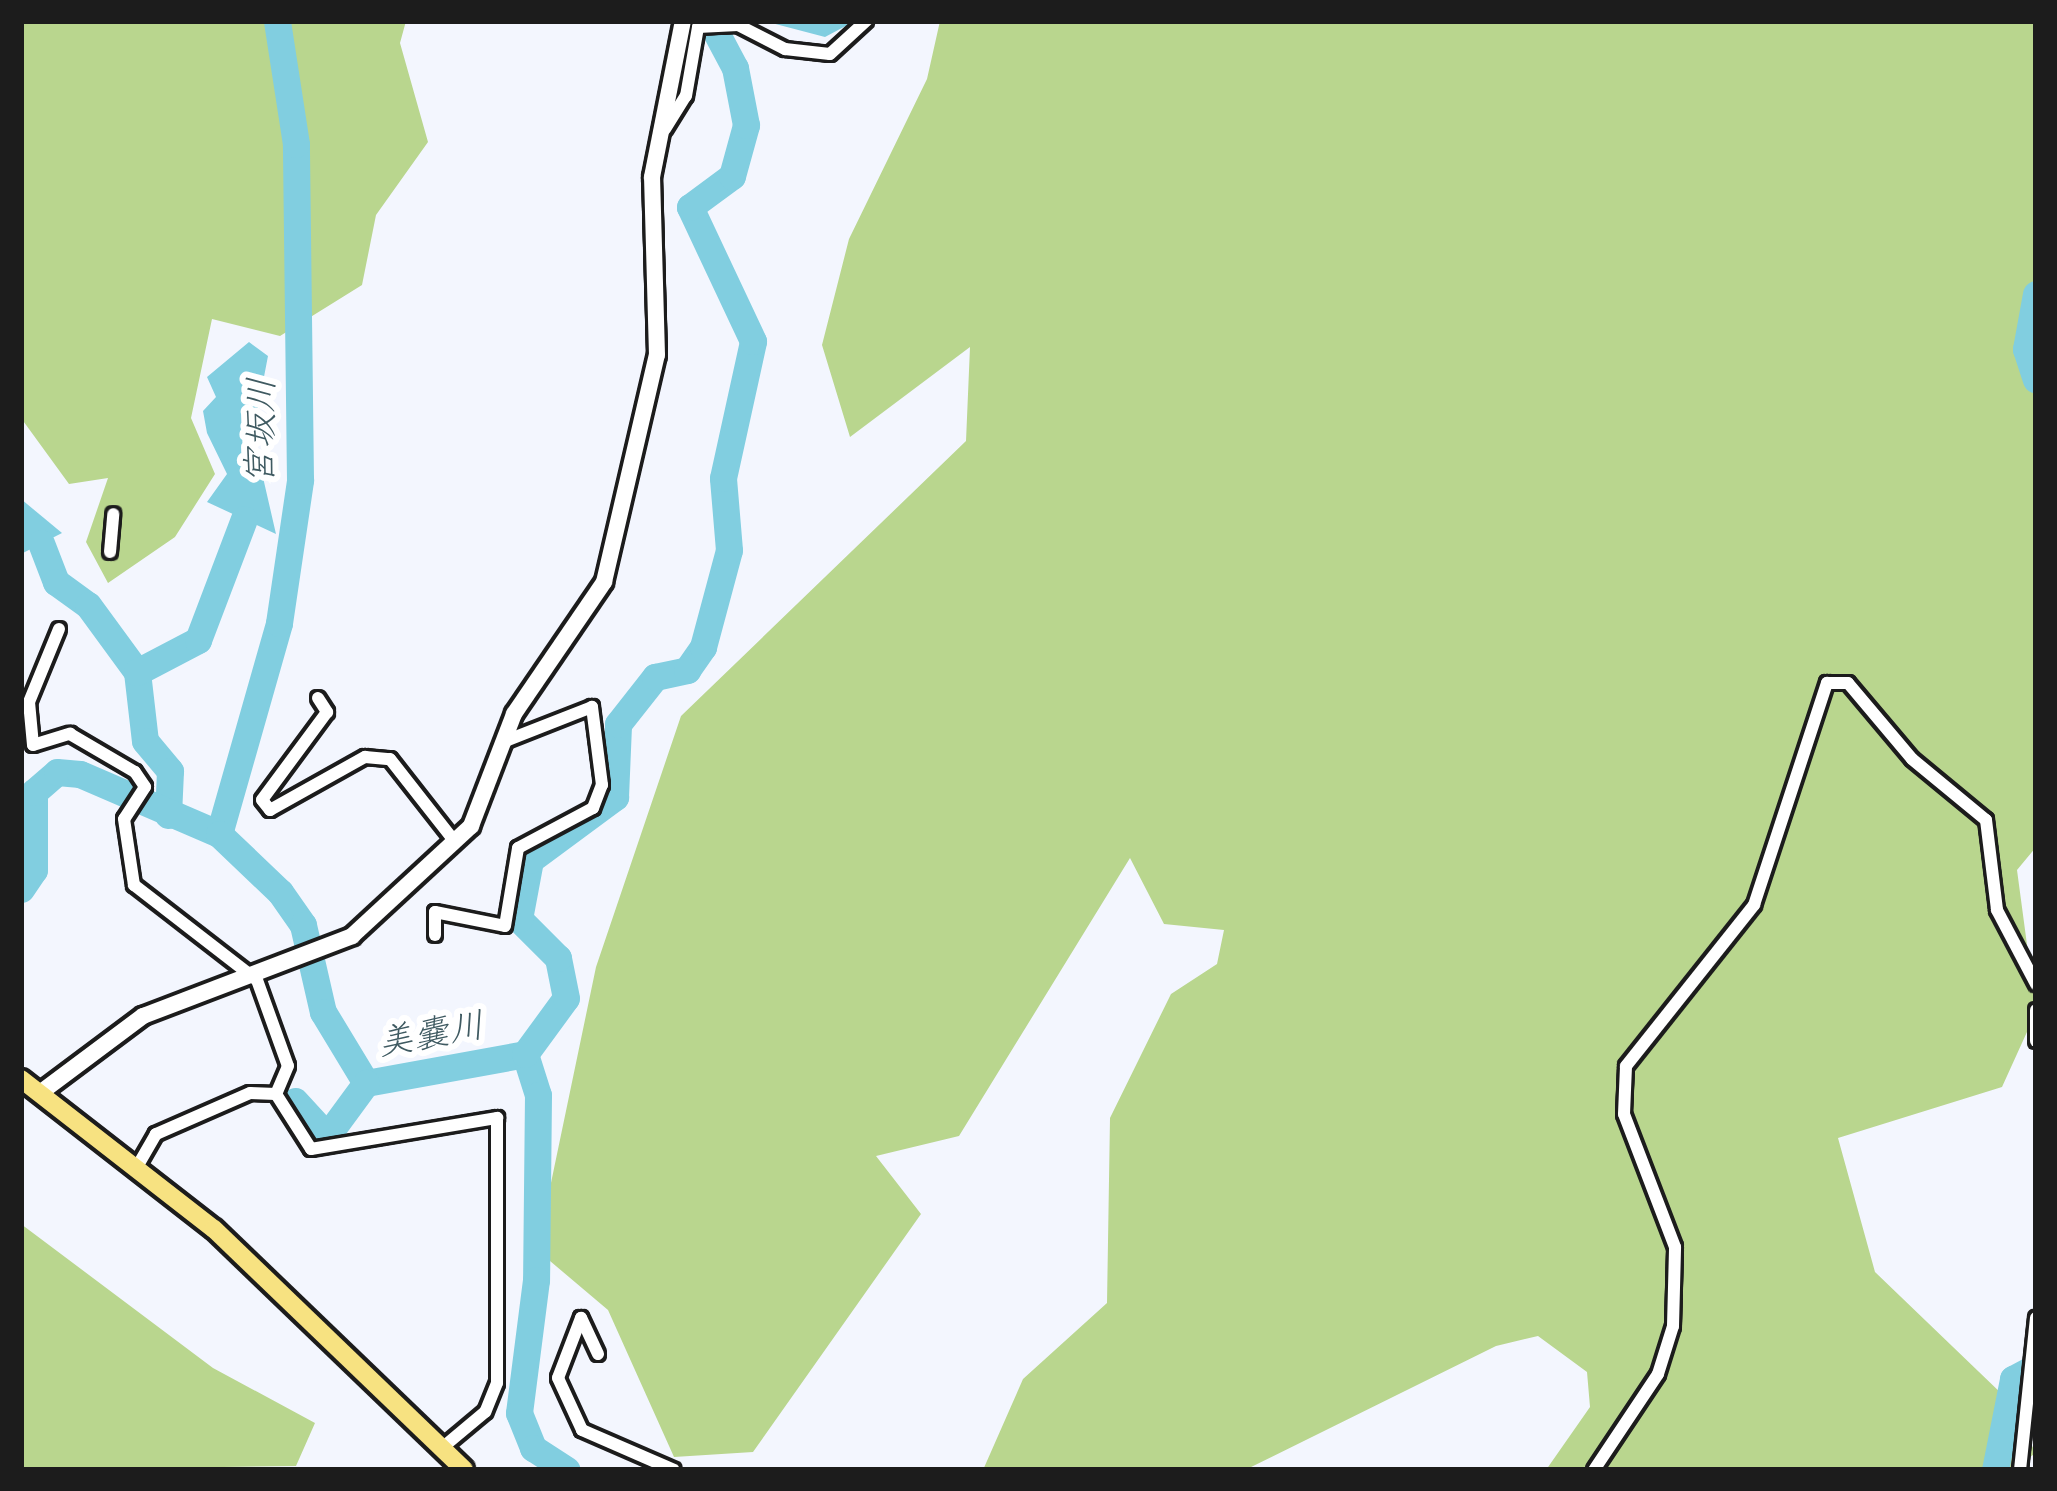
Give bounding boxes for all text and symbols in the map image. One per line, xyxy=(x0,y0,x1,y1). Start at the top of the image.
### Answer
water label: 宮坂川 xyxy=(239,377,285,485)
water label: 美嚢川 xyxy=(374,1004,488,1066)

